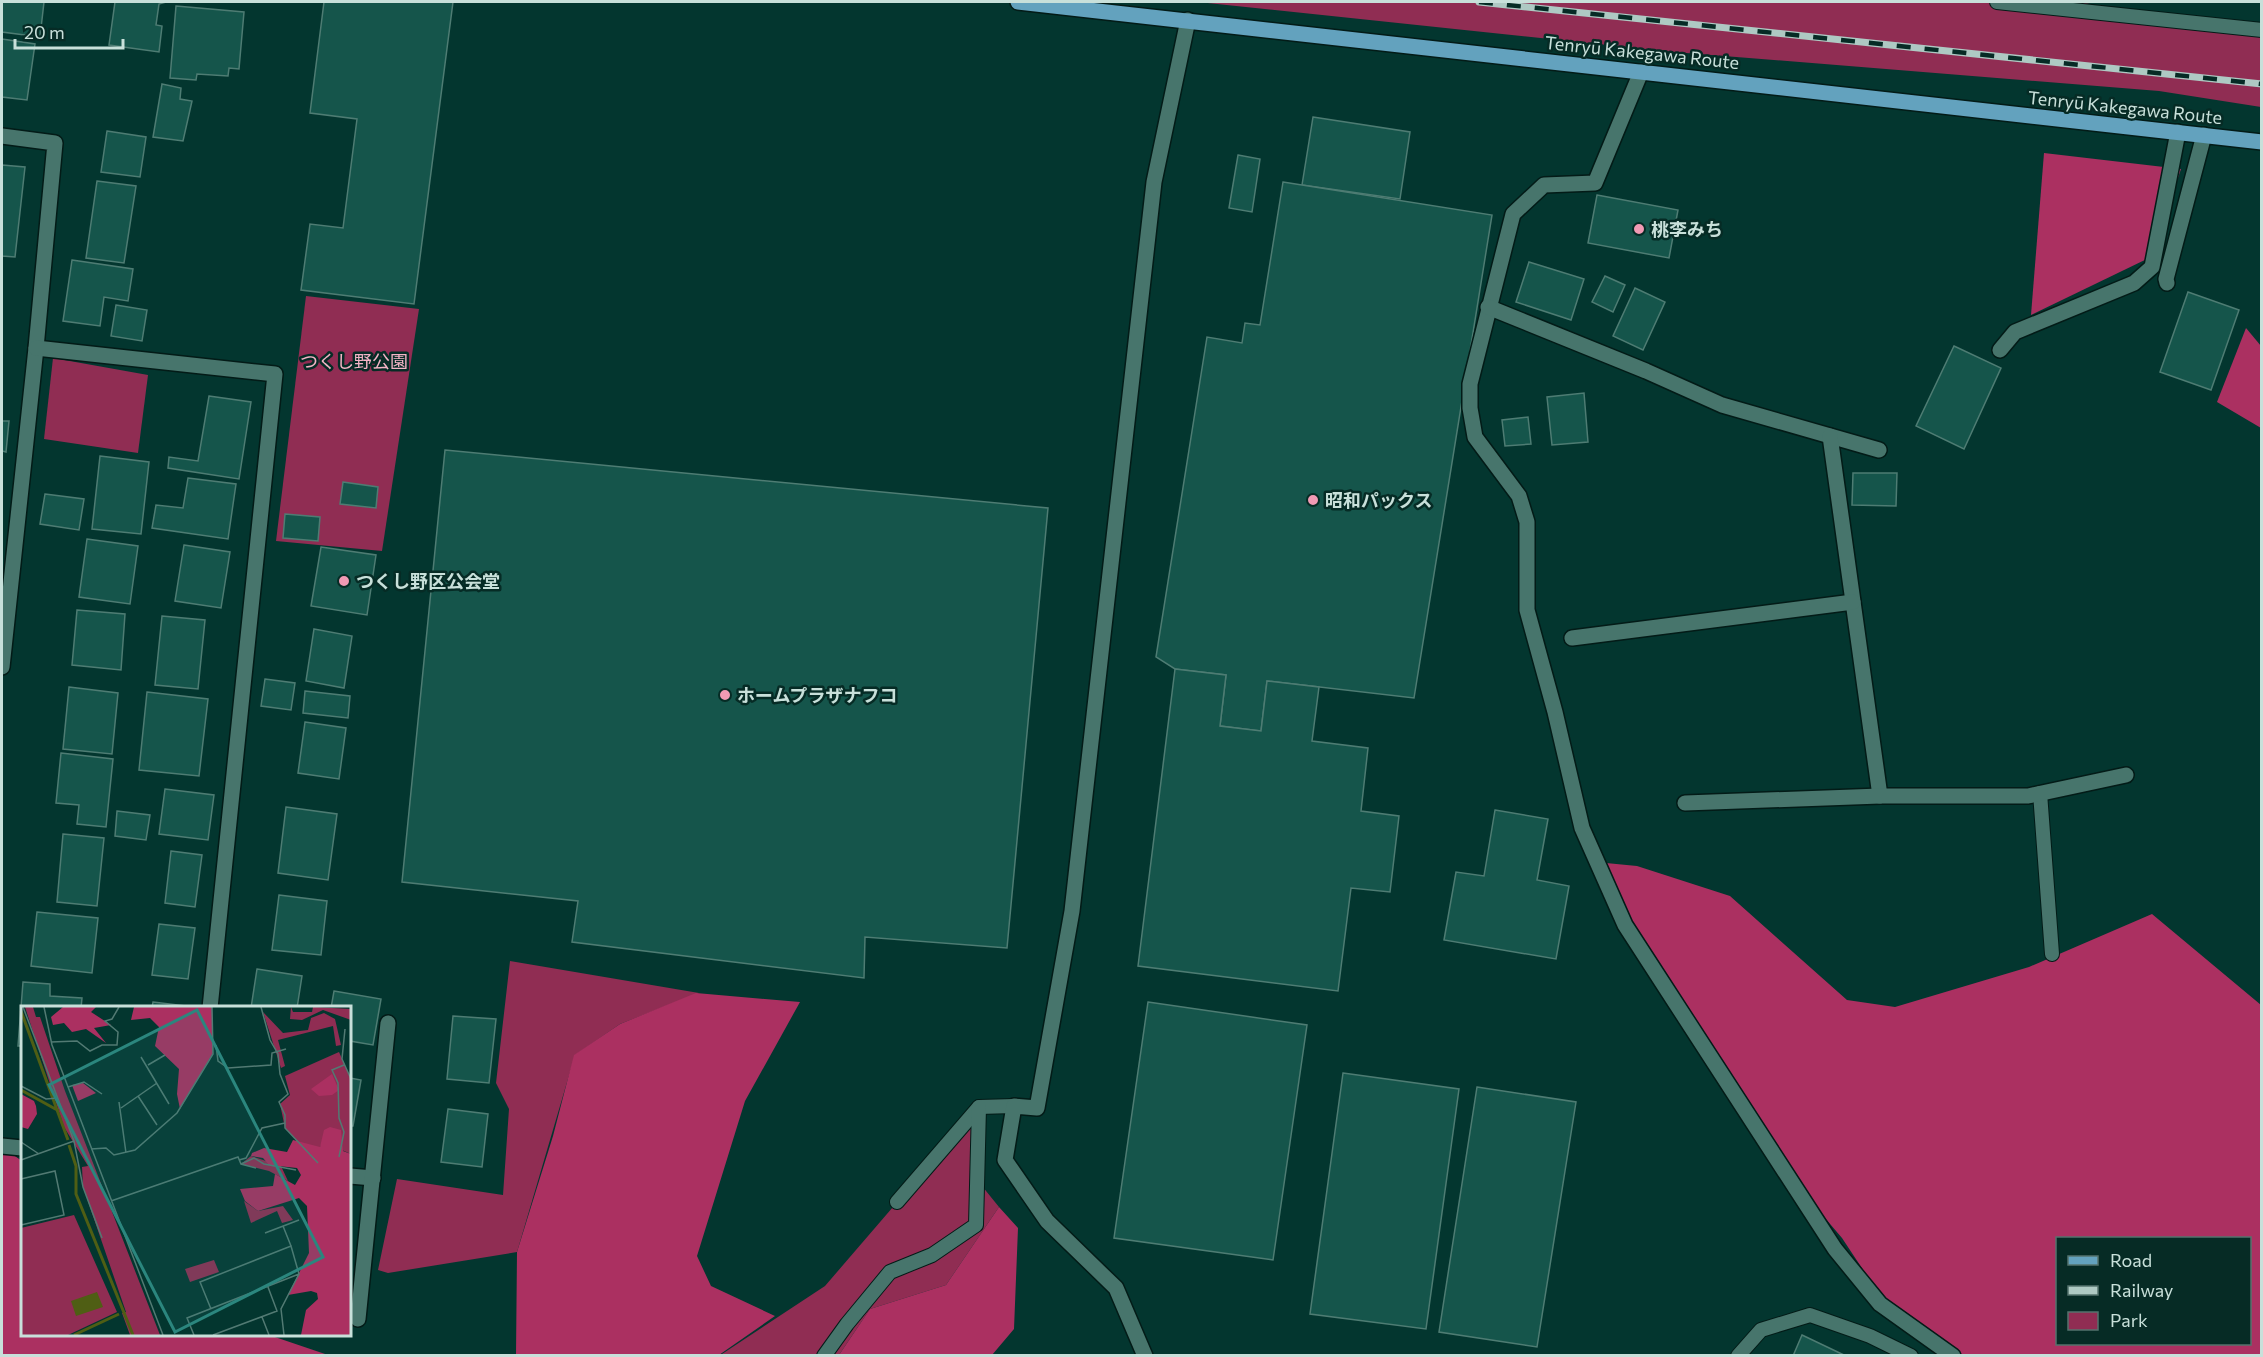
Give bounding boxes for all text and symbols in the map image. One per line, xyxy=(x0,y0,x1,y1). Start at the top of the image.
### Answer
scale bar xyxy=(15,12,123,50)
text: 20 m xyxy=(24,21,65,43)
street label: Tenryū Kakegawa Route xyxy=(1544,31,1740,73)
street label: Tenryū Kakegawa Route xyxy=(2027,86,2223,128)
place label: 桃李みち xyxy=(1651,218,1723,240)
marker: 桃李みち xyxy=(1632,222,1646,236)
park label: つくし野公園 xyxy=(300,350,408,372)
place label: 昭和パックス xyxy=(1325,489,1432,511)
marker: 昭和パックス xyxy=(1306,493,1320,507)
place label: つくし野区公会堂 xyxy=(356,570,500,592)
marker: つくし野区公会堂 xyxy=(337,574,351,588)
place label: ホームプラザナフコ xyxy=(737,684,897,706)
marker: ホームプラザナフコ xyxy=(718,688,732,702)
inset map xyxy=(21,1006,351,1336)
legend xyxy=(2056,1237,2251,1345)
text: Road xyxy=(2110,1249,2152,1271)
text: Railway xyxy=(2110,1279,2173,1301)
text: Park xyxy=(2110,1309,2148,1331)

